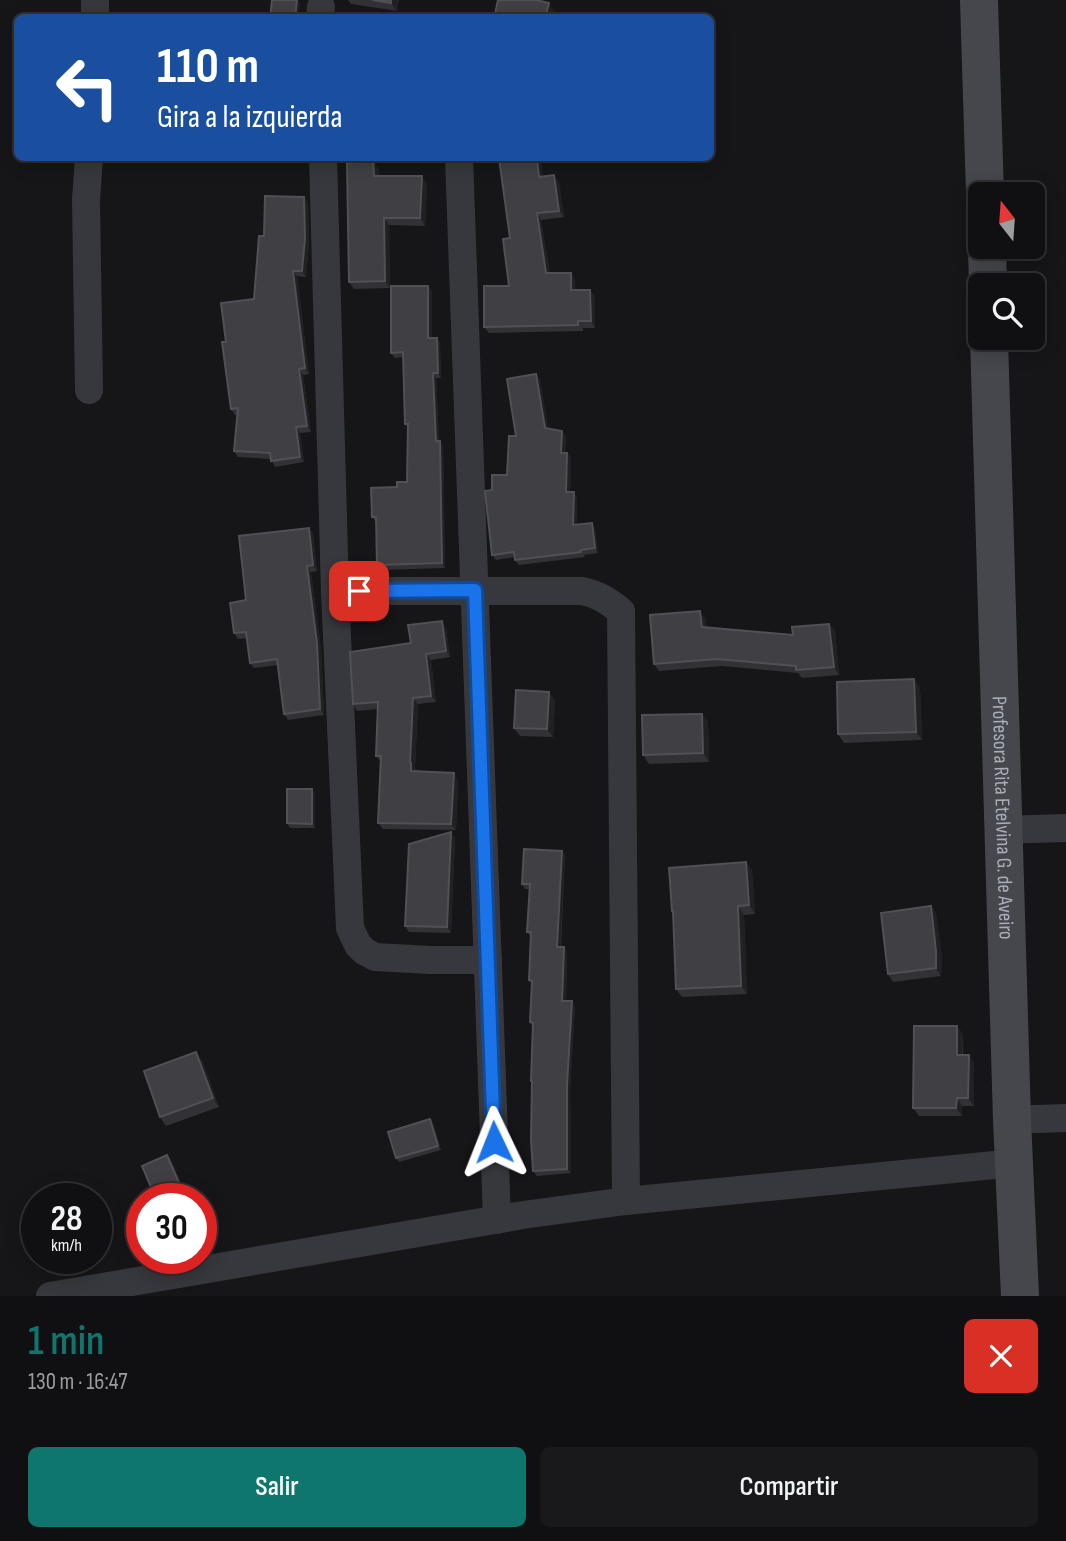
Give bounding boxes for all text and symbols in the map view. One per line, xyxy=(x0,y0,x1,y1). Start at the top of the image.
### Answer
text: 110 m xyxy=(157,38,259,97)
icon: left xyxy=(42,42,133,133)
text: Gira a la izquierda xyxy=(157,98,343,137)
north arrow xyxy=(968,182,1045,259)
map controls xyxy=(968,182,1045,350)
button: search xyxy=(968,273,1045,350)
pin xyxy=(329,561,389,621)
icon: arrive xyxy=(340,572,378,610)
street label: Profesora Rita Etelvina G. de Aveiro xyxy=(987,696,1019,940)
position arrow xyxy=(457,1105,531,1179)
speed limit sign: 30 xyxy=(126,1183,217,1274)
text: 28 xyxy=(51,1198,82,1241)
text: km/h xyxy=(51,1235,82,1256)
text: 1 min xyxy=(28,1316,104,1367)
button: close xyxy=(964,1319,1038,1393)
text: 130 m · 16:47 xyxy=(28,1368,127,1396)
button: Salir xyxy=(28,1447,526,1527)
button: Compartir xyxy=(540,1447,1038,1527)

